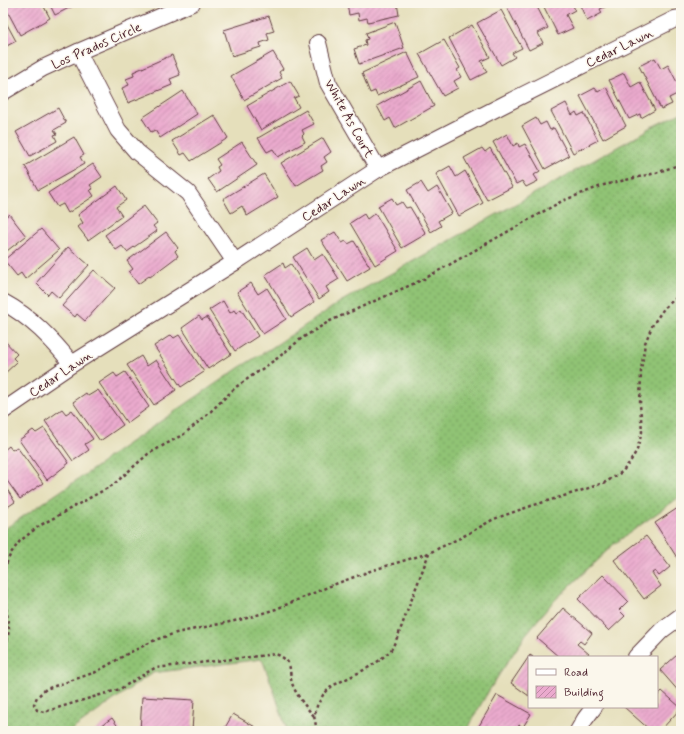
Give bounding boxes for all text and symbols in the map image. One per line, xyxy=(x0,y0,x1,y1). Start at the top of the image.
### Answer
street label: Los Prados Circle xyxy=(49,19,144,74)
street label: Cedar Lawn xyxy=(583,25,656,72)
street label: White As Court xyxy=(320,77,377,161)
street label: Cedar Lawn xyxy=(299,172,369,226)
street label: Cedar Lawn xyxy=(26,347,96,402)
legend xyxy=(528,656,658,708)
text: Road xyxy=(564,665,588,681)
text: Building xyxy=(564,685,604,702)

